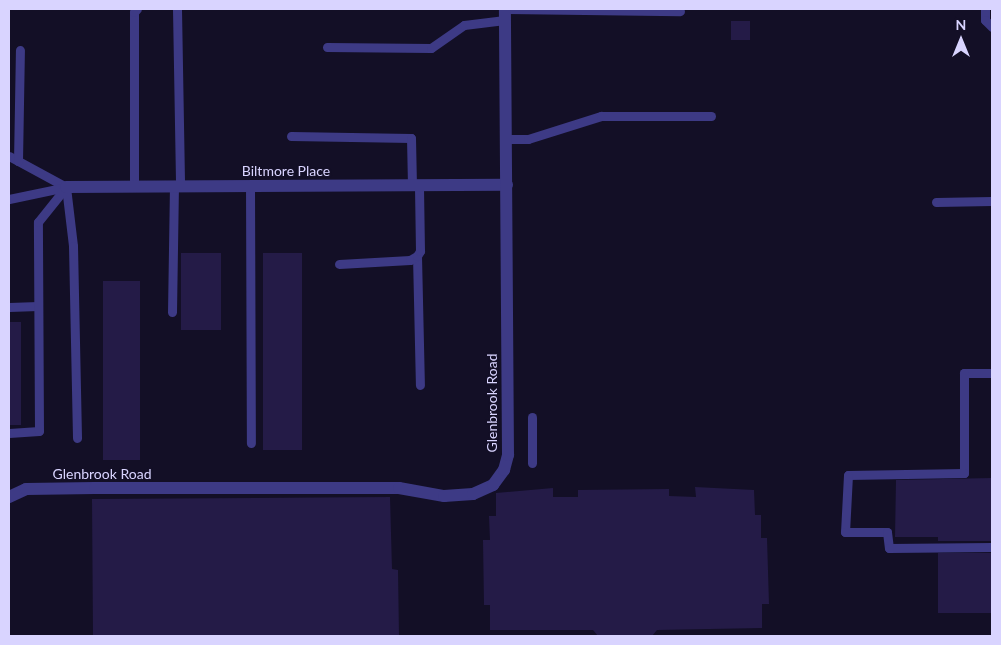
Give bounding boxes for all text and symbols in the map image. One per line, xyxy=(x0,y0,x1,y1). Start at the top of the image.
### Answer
north arrow xyxy=(936,15,986,65)
text: N xyxy=(956,16,966,33)
street label: Biltmore Place xyxy=(242,163,330,179)
street label: Glenbrook Road xyxy=(484,354,500,452)
street label: Glenbrook Road xyxy=(53,466,151,482)

